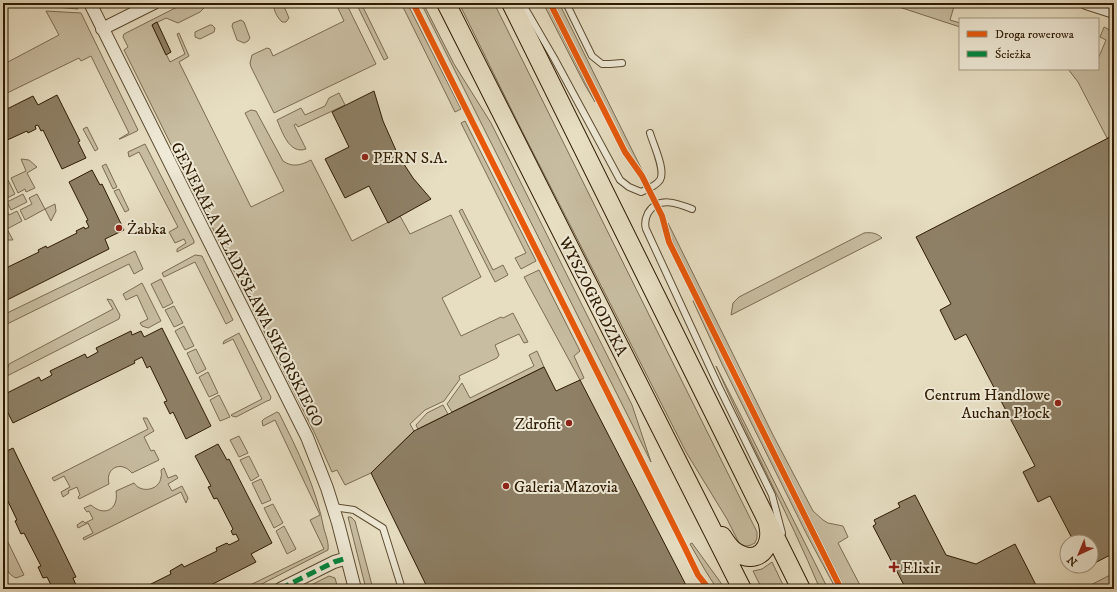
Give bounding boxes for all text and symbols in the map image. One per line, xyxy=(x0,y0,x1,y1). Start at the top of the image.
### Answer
legend xyxy=(959,18,1099,70)
text: Droga rowerowa xyxy=(995,27,1075,42)
text: Ścieżka xyxy=(995,47,1032,62)
street label: GENERAŁA WŁADYSŁAWA SIKORSKIEGO xyxy=(166,139,328,430)
place label: PERN S.A. xyxy=(373,148,448,168)
marker: PERN S.A. xyxy=(360,152,370,162)
place label: Żabka xyxy=(127,219,166,239)
marker: Żabka xyxy=(114,223,124,233)
street label: WYSZOGRODZKA xyxy=(554,232,632,360)
place label: Centrum Handlowe Auchan Płock xyxy=(924,385,1050,423)
marker: Centrum Handlowe Auchan Płock xyxy=(1053,398,1063,408)
place label: Zdrofit xyxy=(515,414,561,434)
marker: Zdrofit xyxy=(564,418,574,428)
place label: Galeria Mazovia xyxy=(514,477,618,497)
marker: Galeria Mazovia xyxy=(501,481,511,491)
north arrow xyxy=(1059,534,1099,574)
text: N xyxy=(1065,552,1081,569)
place label: Elixir xyxy=(902,558,940,578)
marker: Elixir xyxy=(889,562,899,572)

